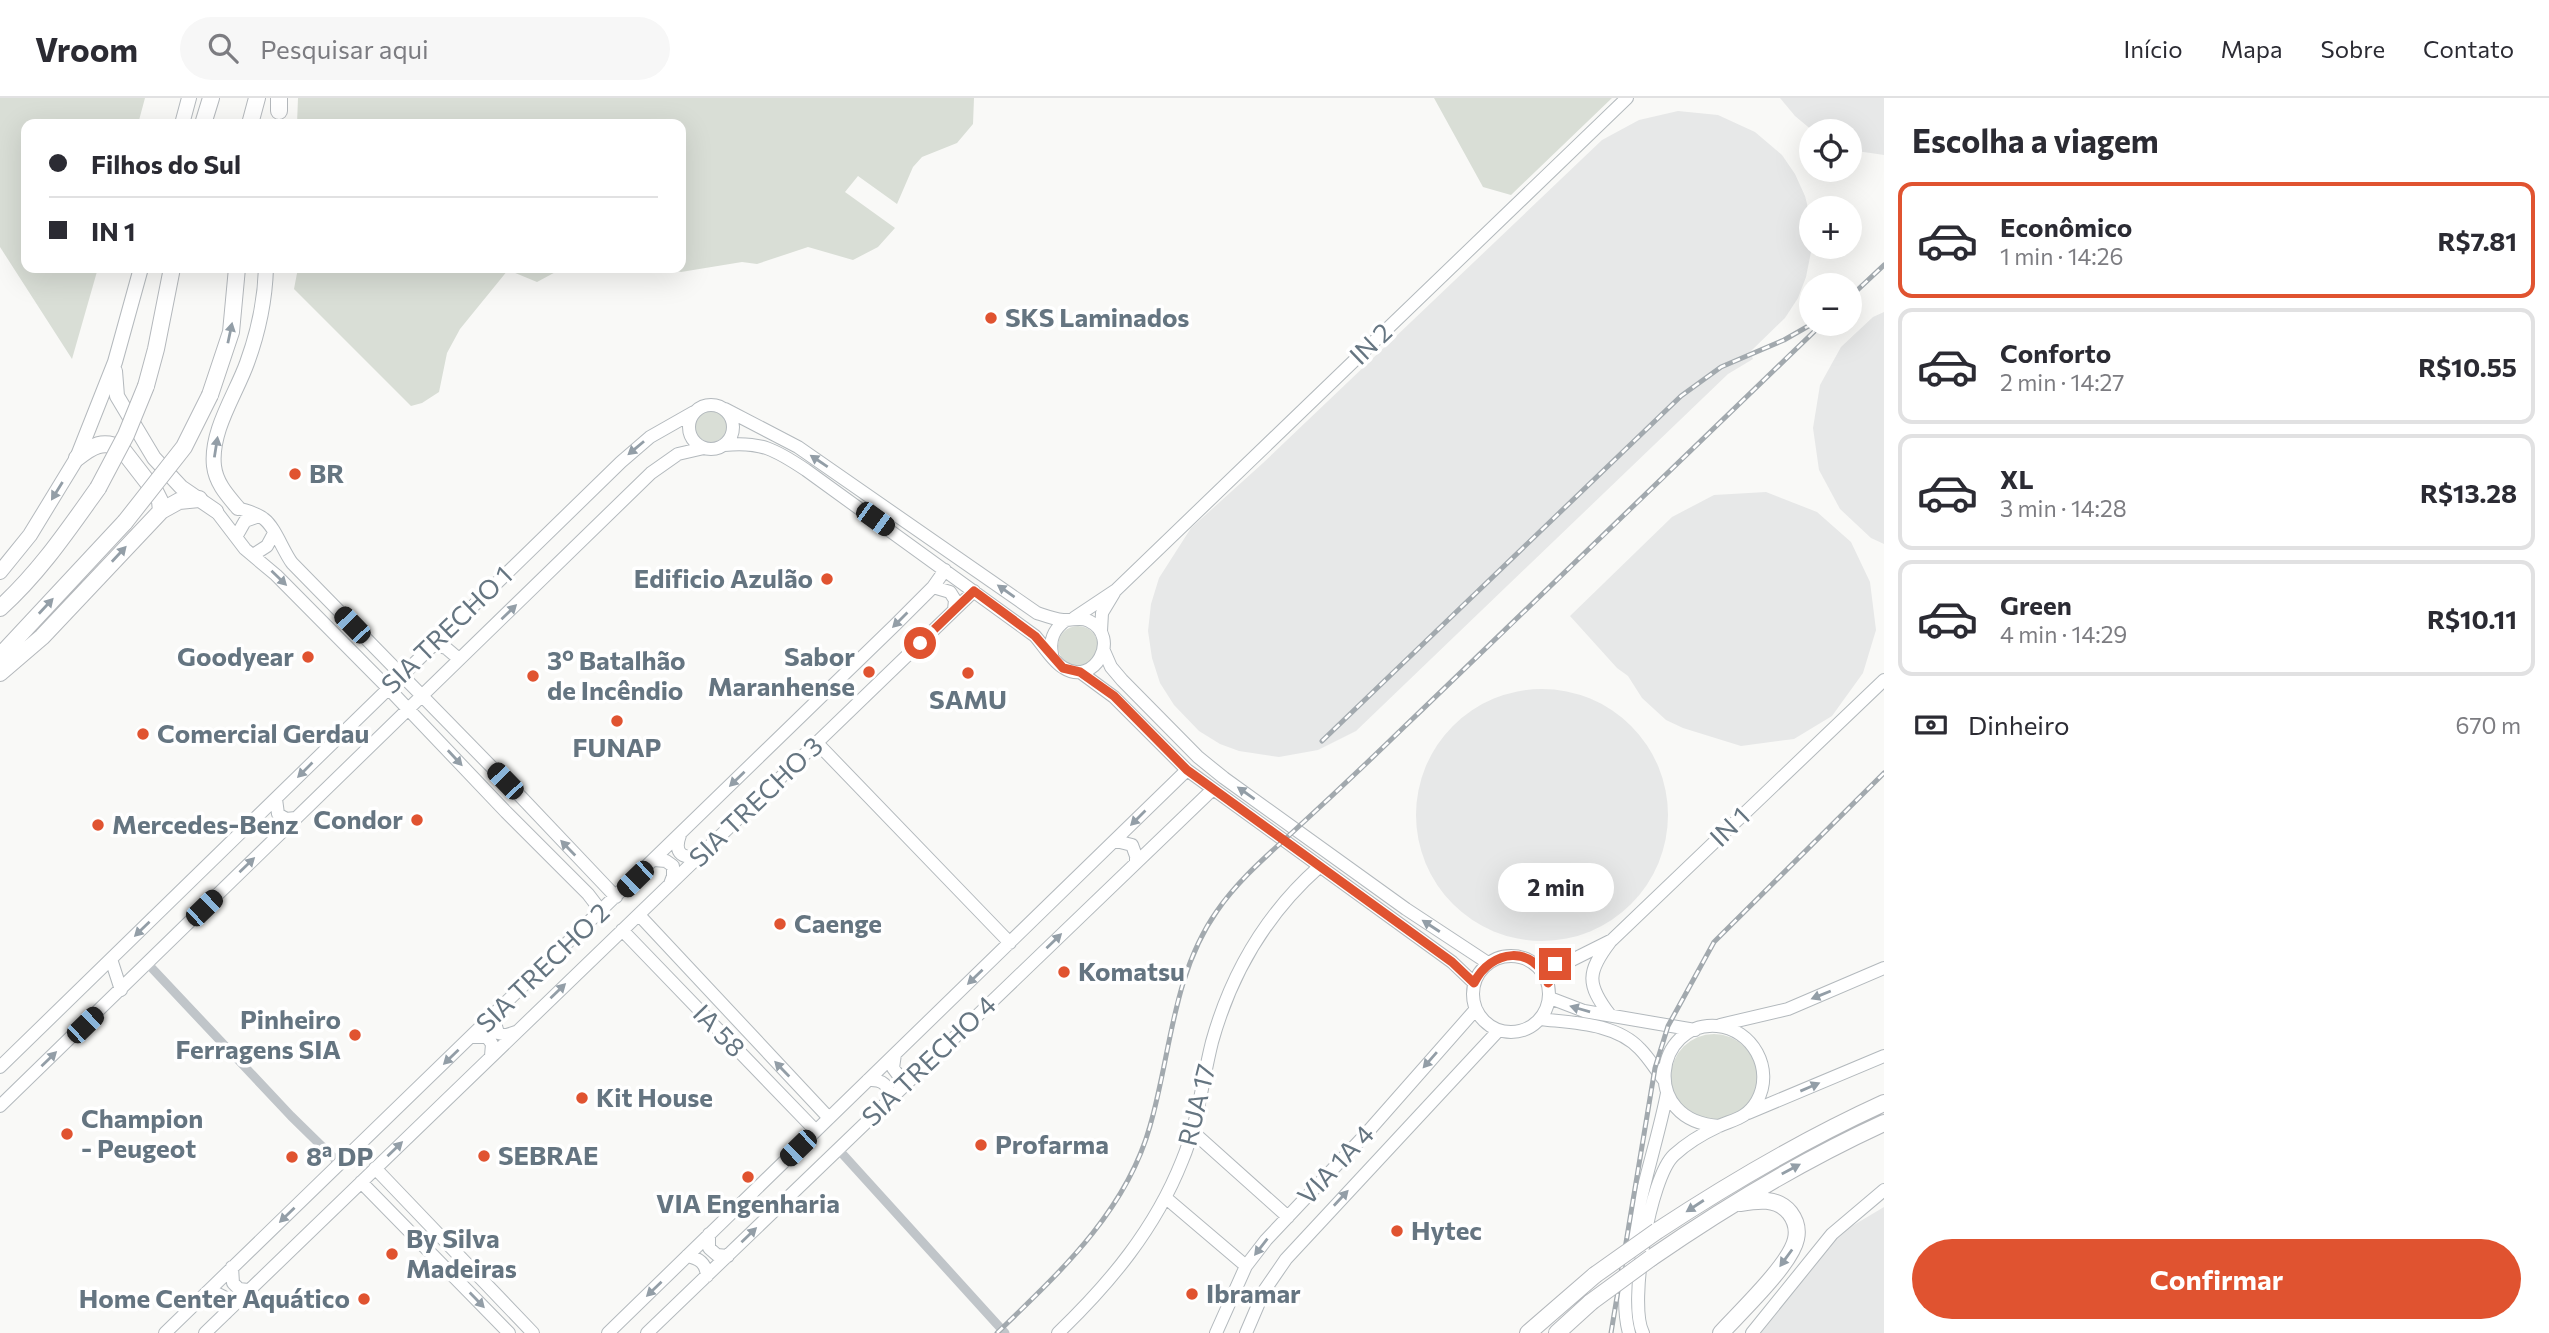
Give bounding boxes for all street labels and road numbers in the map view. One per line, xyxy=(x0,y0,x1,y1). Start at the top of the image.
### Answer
street label: IN 2 xyxy=(1343,316,1397,370)
street label: SIA TRECHO 1 xyxy=(374,559,518,699)
street label: SIA TRECHO 3 xyxy=(682,730,828,872)
street label: IN 1 xyxy=(1703,800,1755,852)
street label: SIA TRECHO 2 xyxy=(469,896,615,1038)
street label: SIA TRECHO 4 xyxy=(855,988,1001,1132)
street label: IA 58 xyxy=(688,997,752,1063)
street label: RUA 17 xyxy=(1170,1061,1221,1149)
street label: VIA 1A 4 xyxy=(1290,1118,1380,1210)

